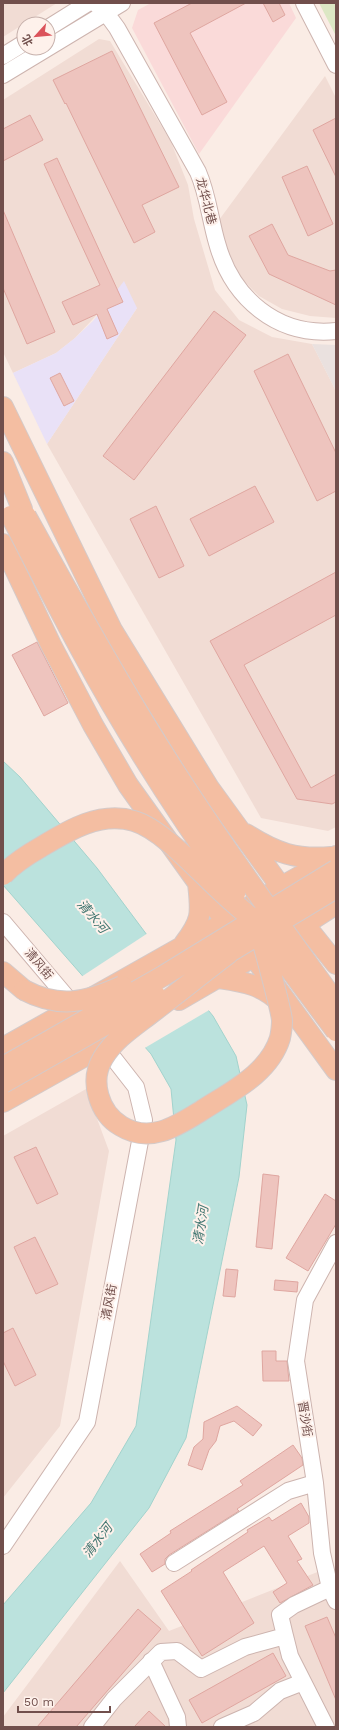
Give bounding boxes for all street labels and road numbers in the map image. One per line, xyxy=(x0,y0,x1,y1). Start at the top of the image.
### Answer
street label: 龙华北巷 xyxy=(193,176,219,226)
street label: 清风街 xyxy=(22,946,56,982)
street label: 清风街 xyxy=(99,1283,119,1321)
street label: 晋沙街 xyxy=(295,1400,315,1438)

